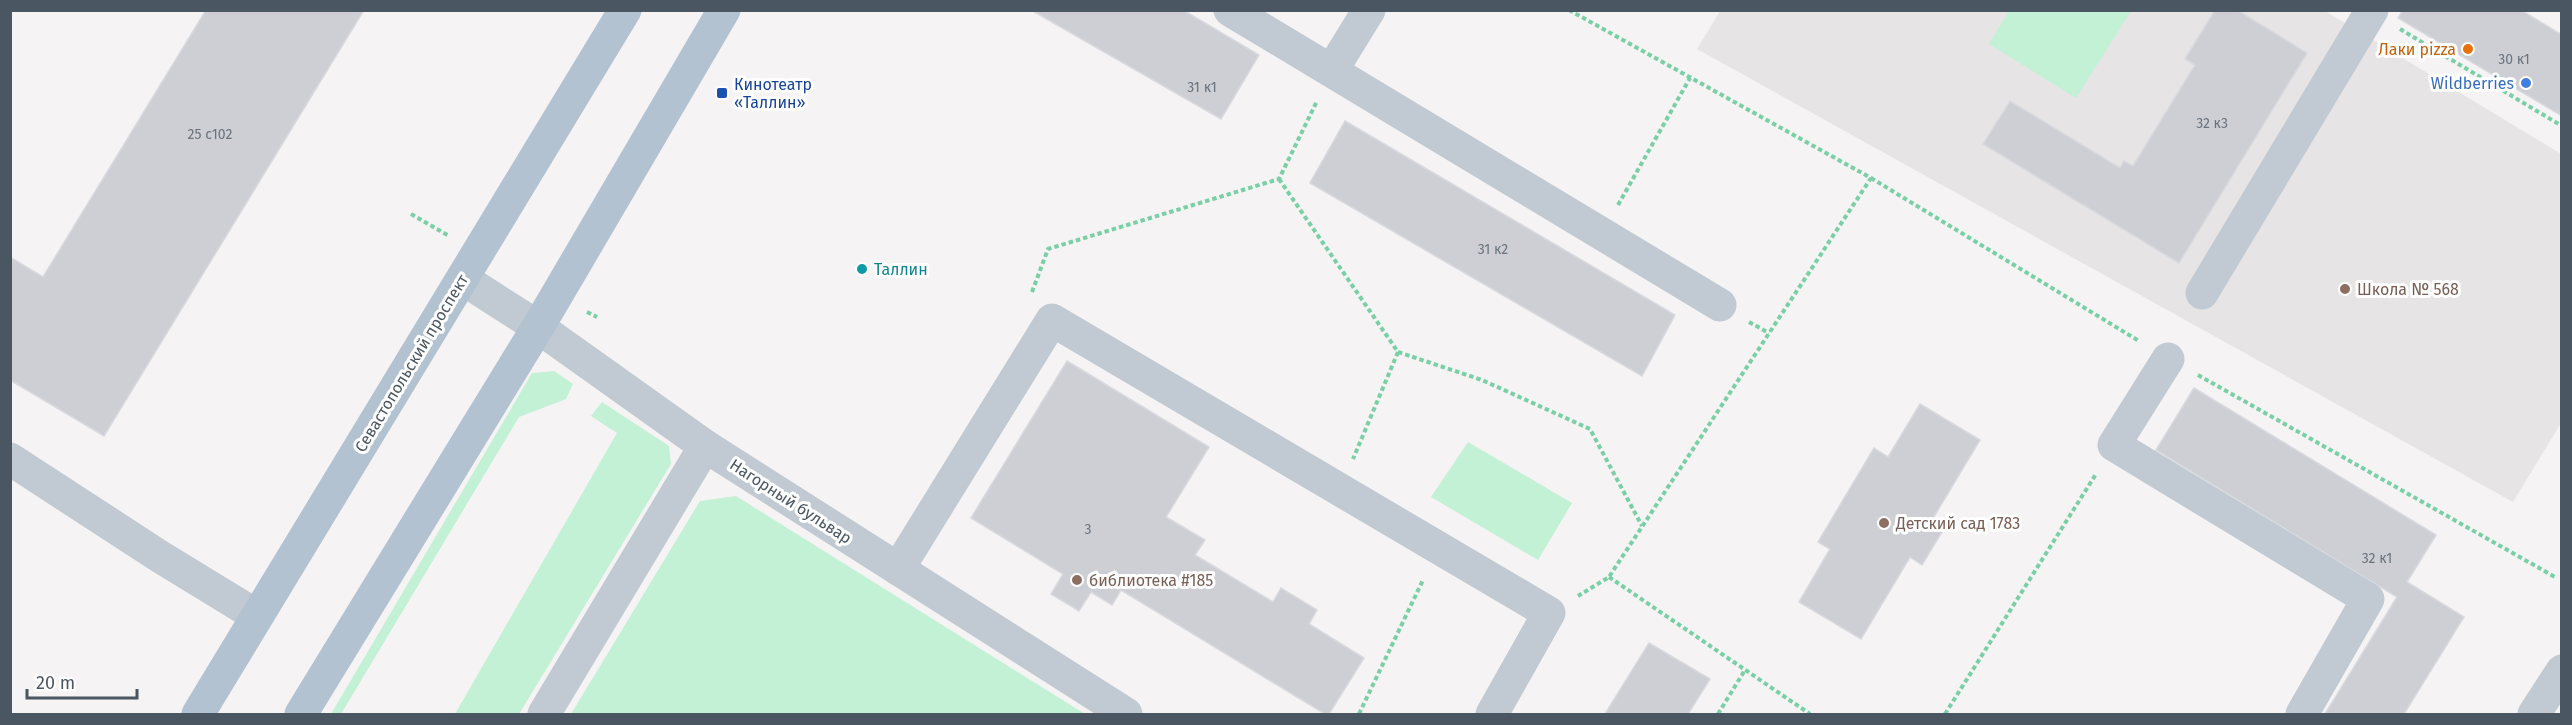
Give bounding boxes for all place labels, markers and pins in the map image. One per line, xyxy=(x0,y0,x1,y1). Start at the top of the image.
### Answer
place label: Лаки pizza xyxy=(2378,40,2456,59)
marker: Лаки pizza xyxy=(2461,42,2475,56)
place label: Wildberries xyxy=(2431,74,2514,93)
place label: Кинотеатр «Таллин» xyxy=(734,75,812,112)
marker: Wildberries xyxy=(2519,76,2533,90)
marker: Кинотеатр «Таллин» xyxy=(715,86,729,100)
place label: Таллин xyxy=(874,260,928,279)
marker: Таллин xyxy=(855,262,869,276)
place label: Школа № 568 xyxy=(2357,280,2459,299)
marker: Школа № 568 xyxy=(2338,282,2352,296)
place label: Детский сад 1783 xyxy=(1895,514,2020,533)
marker: Детский сад 1783 xyxy=(1877,516,1891,530)
place label: библиотека #185 xyxy=(1089,571,1213,590)
marker: библиотека #185 xyxy=(1070,573,1084,587)

